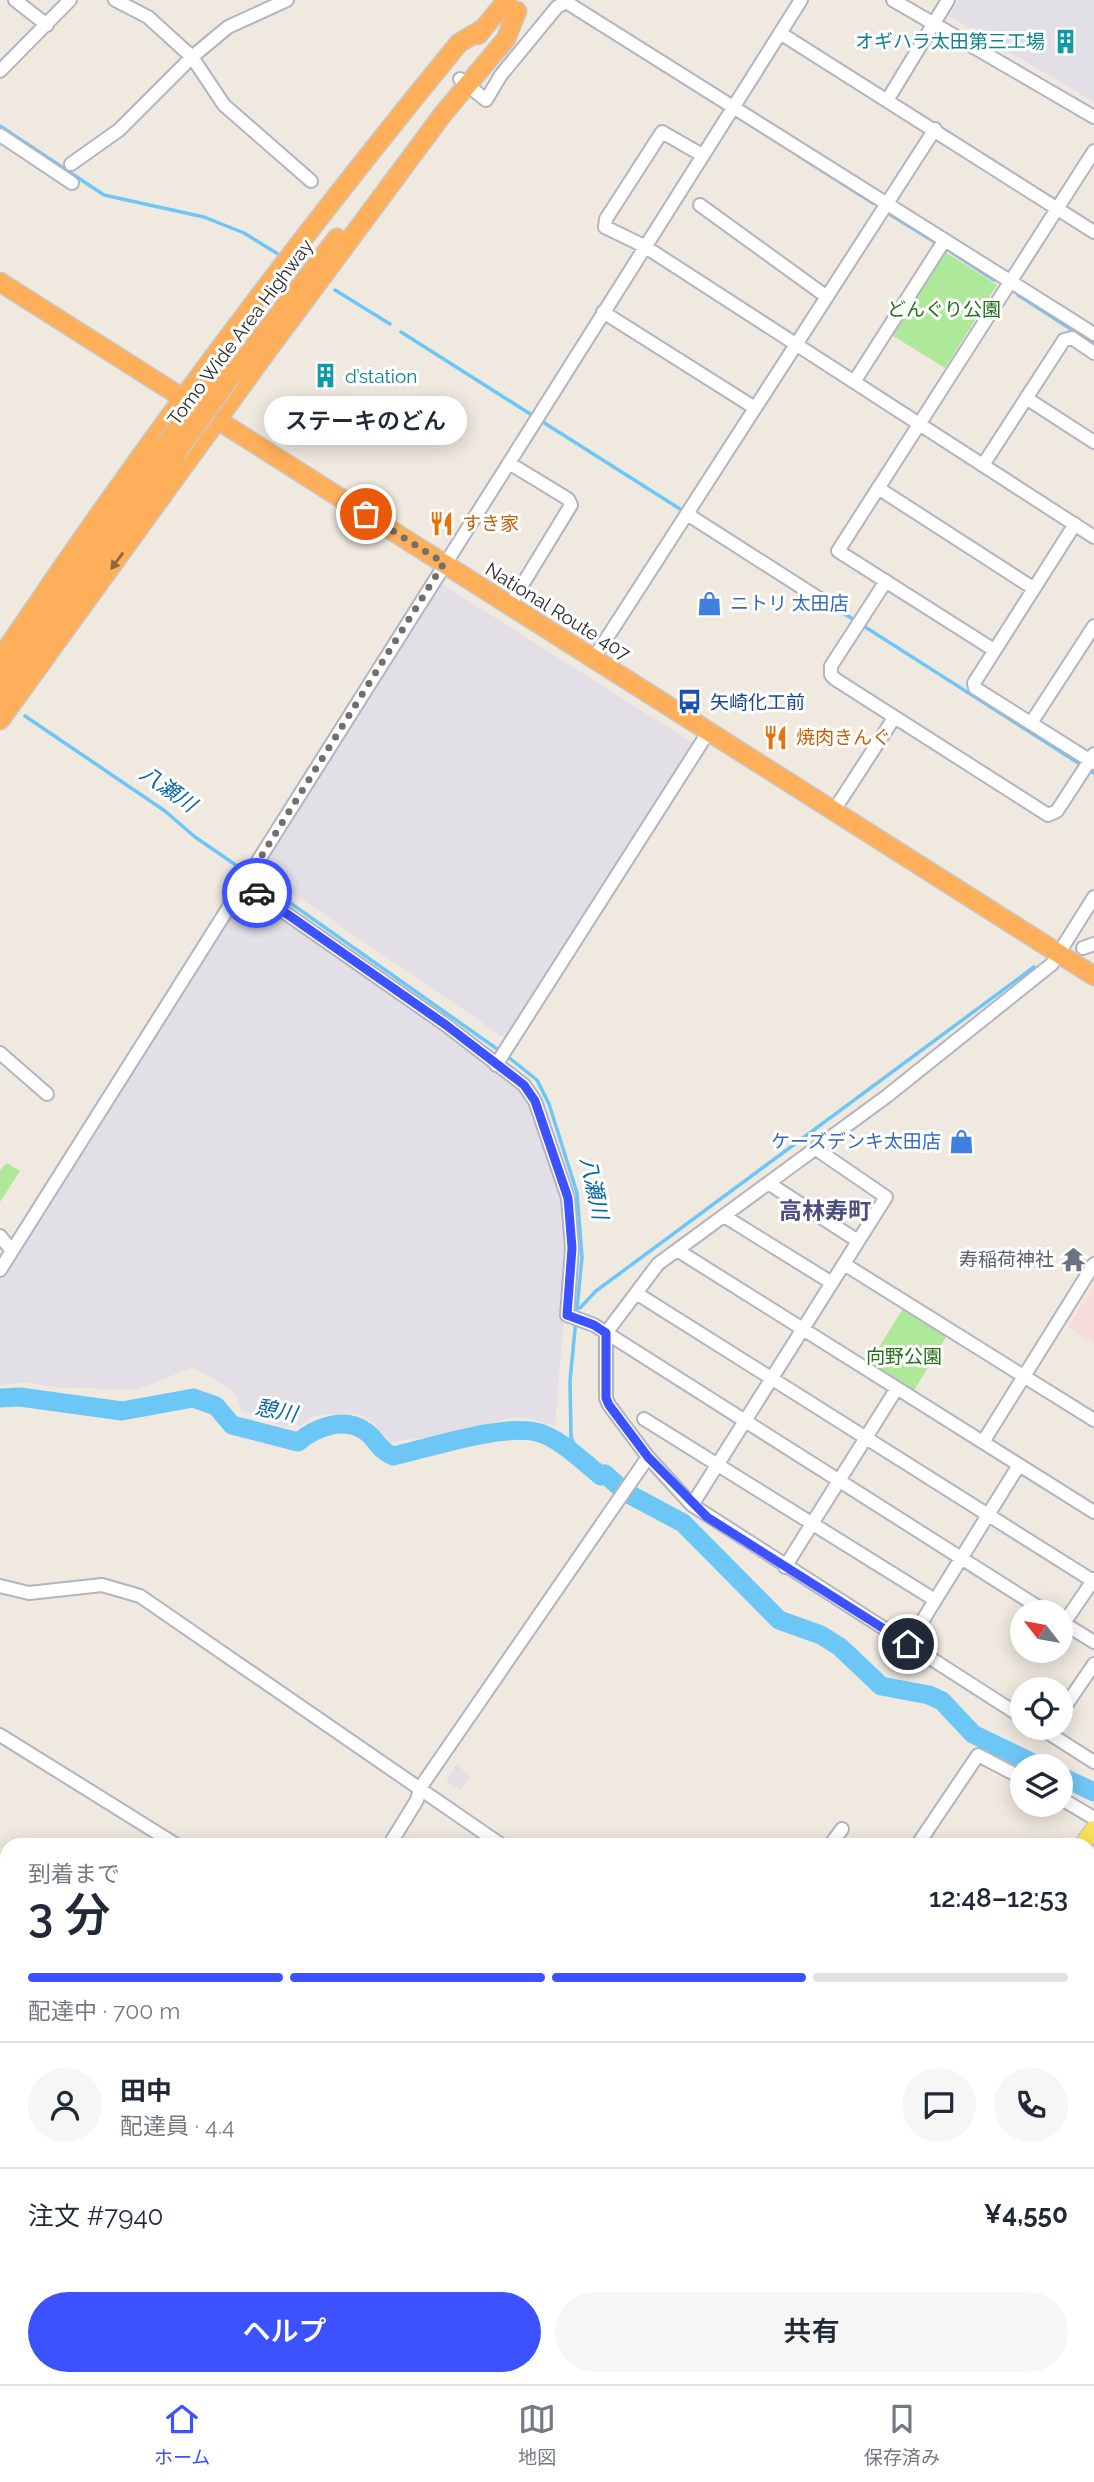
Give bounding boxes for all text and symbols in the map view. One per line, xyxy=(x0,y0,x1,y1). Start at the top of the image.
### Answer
building icon: オギハラ太田第三工場 xyxy=(1051,27,1079,55)
place label: オギハラ太田第三工場 xyxy=(855,30,1045,52)
street label: Tomo Wide Area Highway xyxy=(163,235,317,429)
park label: どんぐり公園 xyxy=(887,298,1001,320)
building icon: d’station xyxy=(311,362,339,390)
place label: d’station xyxy=(345,365,417,387)
callout: ステーキのどん xyxy=(264,395,467,444)
text: ステーキのどん xyxy=(285,407,446,434)
pin xyxy=(336,484,396,544)
icon: bag xyxy=(347,495,385,533)
restaurant icon: すき家 xyxy=(428,509,456,537)
place label: すき家 xyxy=(462,512,519,534)
one-way arrow xyxy=(109,551,124,569)
street label: National Route 407 xyxy=(482,558,634,664)
shop icon: ニトリ 太田店 xyxy=(696,589,724,617)
place label: ニトリ 太田店 xyxy=(730,592,849,614)
bus stop icon: 矢崎化工前 xyxy=(676,688,704,716)
place label: 矢崎化工前 xyxy=(710,691,805,713)
restaurant icon: 焼肉きんぐ xyxy=(762,723,790,751)
place label: 焼肉きんぐ xyxy=(796,726,891,748)
water label: 八瀬川 xyxy=(135,760,203,818)
courier xyxy=(222,858,292,928)
icon: car xyxy=(238,874,276,912)
shop icon: ケーズデンキ太田店 xyxy=(947,1127,975,1155)
place label: ケーズデンキ太田店 xyxy=(771,1130,941,1152)
water label: 八瀬川 xyxy=(576,1154,614,1223)
district label: 高林寿町 xyxy=(779,1197,871,1224)
temple icon: 寿稲荷神社 xyxy=(1060,1245,1088,1273)
place label: 寿稲荷神社 xyxy=(959,1248,1054,1270)
park label: 向野公園 xyxy=(866,1345,942,1367)
water label: 憩川 xyxy=(253,1394,301,1427)
north arrow xyxy=(1010,1600,1073,1662)
map controls xyxy=(1010,1600,1073,1817)
pin xyxy=(878,1614,938,1674)
icon: home xyxy=(889,1625,927,1663)
button: locate xyxy=(1010,1677,1073,1740)
button: layers xyxy=(1010,1754,1073,1817)
text: 到着まで xyxy=(28,1860,120,1887)
text: 12:48–12:53 xyxy=(929,1883,1068,1913)
text: 3 分 xyxy=(28,1888,111,1942)
text: 配達中 · 700 m xyxy=(28,1997,180,2024)
button: person xyxy=(28,2068,102,2142)
button: chat xyxy=(902,2068,976,2142)
button: phone xyxy=(994,2068,1068,2142)
text: 田中 xyxy=(120,2076,172,2106)
text: 配達員 · 4.4 xyxy=(120,2112,235,2139)
text: ¥4,550 xyxy=(984,2199,1068,2229)
text: 注文 #7940 xyxy=(28,2201,164,2231)
button: ヘルプ xyxy=(28,2292,541,2372)
button: 共有 xyxy=(555,2292,1068,2372)
tab: ホーム xyxy=(154,2400,210,2469)
tab: 地図 xyxy=(518,2400,556,2469)
tab: 保存済み xyxy=(864,2400,940,2469)

